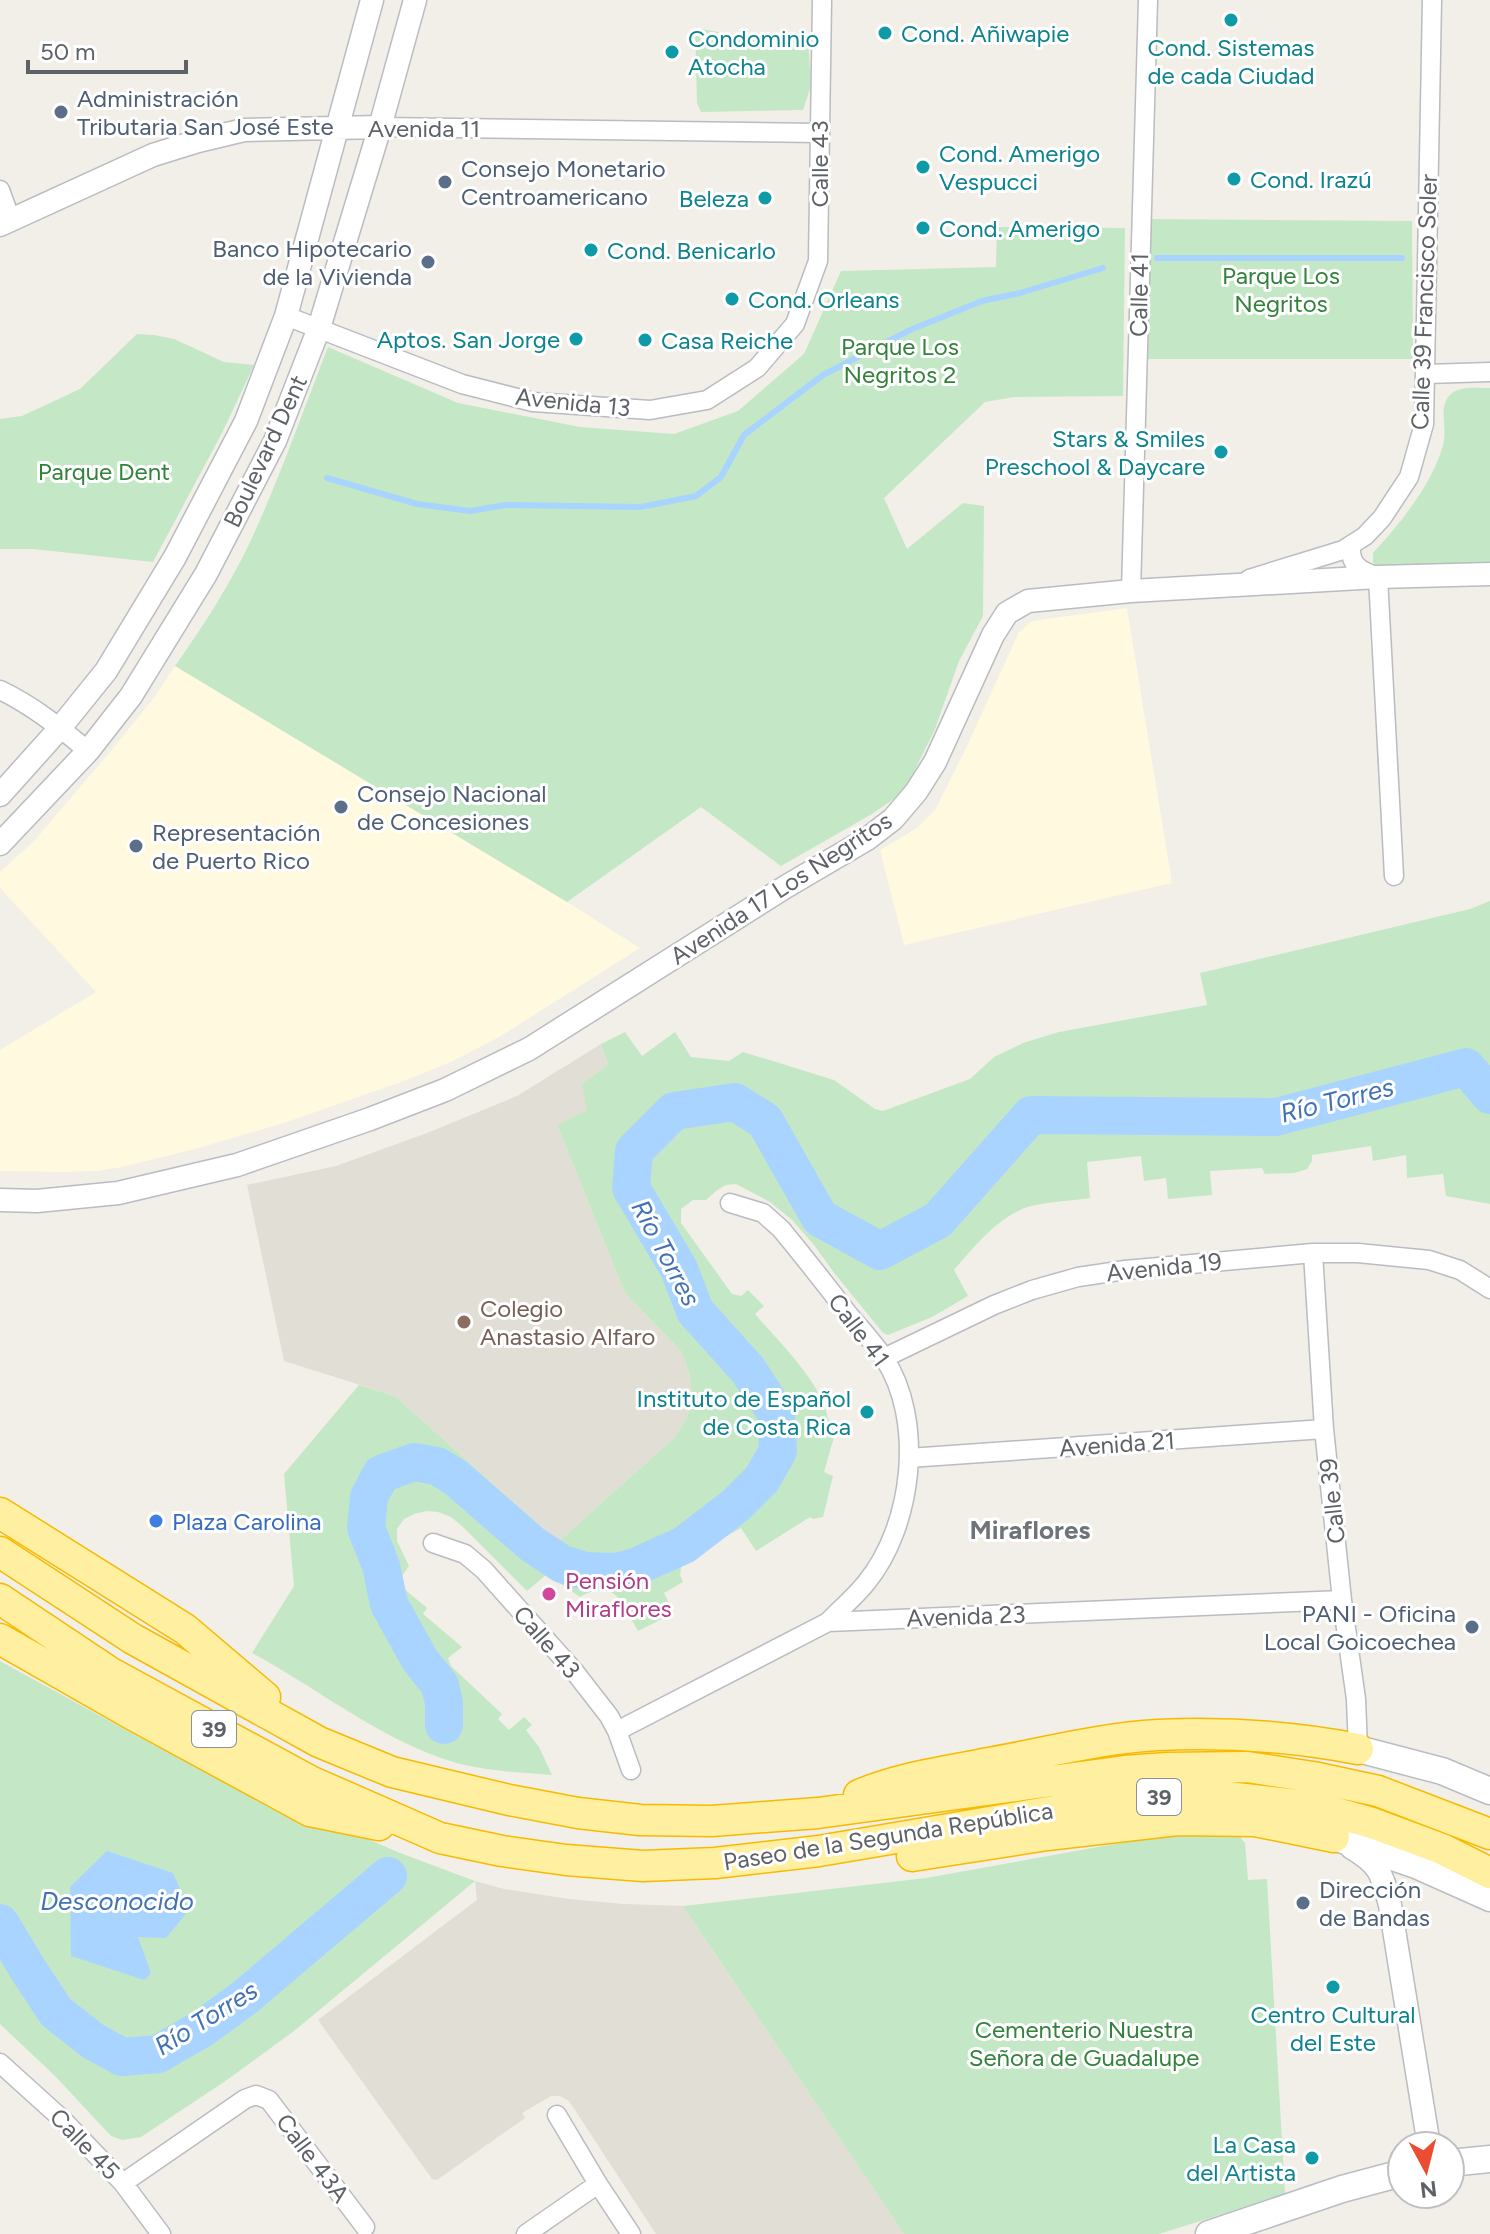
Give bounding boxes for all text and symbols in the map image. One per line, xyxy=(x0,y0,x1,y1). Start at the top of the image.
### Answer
marker: Cond. Sistemas de cada Ciudad xyxy=(1222,11,1240,29)
place label: Cond. Añiwapie xyxy=(901,19,1069,48)
scale bar xyxy=(28,24,186,74)
place label: Condominio Atocha xyxy=(688,24,819,81)
marker: Cond. Añiwapie xyxy=(876,24,894,42)
place label: Cond. Sistemas de cada Ciudad xyxy=(1147,33,1315,90)
text: 50 m xyxy=(40,37,96,66)
marker: Condominio Atocha xyxy=(663,43,681,61)
place label: Administración Tributaria San José Este xyxy=(77,84,334,141)
marker: Administración Tributaria San José Este xyxy=(52,103,70,121)
street label: Avenida 11 xyxy=(368,114,480,143)
street label: Calle 43 xyxy=(805,120,834,208)
place label: Cond. Amerigo Vespucci xyxy=(939,139,1100,196)
place label: Consejo Monetario Centroamericano xyxy=(461,154,666,211)
marker: Cond. Amerigo Vespucci xyxy=(914,158,932,176)
place label: Cond. Irazú xyxy=(1250,165,1372,194)
marker: Cond. Irazú xyxy=(1225,170,1243,188)
marker: Consejo Monetario Centroamericano xyxy=(436,173,454,191)
street label: Calle 39 Francisco Soler xyxy=(1405,174,1443,430)
place label: Beleza xyxy=(679,184,749,213)
marker: Beleza xyxy=(756,189,774,207)
place label: Cond. Amerigo xyxy=(939,214,1100,243)
marker: Cond. Amerigo xyxy=(914,219,932,237)
place label: Banco Hipotecario de la Vivienda xyxy=(212,234,412,291)
place label: Cond. Benicarlo xyxy=(607,236,776,265)
marker: Cond. Benicarlo xyxy=(582,241,600,259)
marker: Banco Hipotecario de la Vivienda xyxy=(419,253,437,271)
street label: Calle 41 xyxy=(1124,253,1154,337)
park label: Parque Los Negritos xyxy=(1222,261,1340,318)
place label: Cond. Orleans xyxy=(748,285,900,314)
marker: Cond. Orleans xyxy=(723,290,741,308)
place label: Aptos. San Jorge xyxy=(377,325,560,354)
place label: Casa Reiche xyxy=(661,326,793,355)
marker: Aptos. San Jorge xyxy=(567,330,585,348)
marker: Casa Reiche xyxy=(636,331,654,349)
park label: Parque Los Negritos 2 xyxy=(841,332,959,389)
street label: Boulevard Dent xyxy=(217,370,313,532)
street label: Avenida 13 xyxy=(514,382,632,422)
place label: Stars & Smiles Preschool & Daycare xyxy=(985,424,1205,481)
marker: Stars & Smiles Preschool & Daycare xyxy=(1212,443,1230,461)
park label: Parque Dent xyxy=(38,457,170,486)
place label: Consejo Nacional de Concesiones xyxy=(357,779,546,836)
marker: Consejo Nacional de Concesiones xyxy=(332,798,350,816)
street label: Avenida 17 Los Negritos xyxy=(665,806,897,970)
place label: Representación de Puerto Rico xyxy=(152,818,320,875)
marker: Representación de Puerto Rico xyxy=(127,837,145,855)
water label: Río Torres xyxy=(1277,1070,1397,1130)
water label: Río Torres xyxy=(625,1194,707,1312)
street label: Avenida 19 xyxy=(1105,1247,1223,1287)
street label: Calle 41 xyxy=(822,1288,896,1372)
place label: Colegio Anastasio Alfaro xyxy=(480,1294,656,1351)
marker: Colegio Anastasio Alfaro xyxy=(455,1313,473,1331)
place label: Instituto de Español de Costa Rica xyxy=(636,1384,851,1441)
marker: Instituto de Español de Costa Rica xyxy=(858,1403,876,1421)
street label: Avenida 21 xyxy=(1058,1425,1176,1463)
street label: Calle 39 xyxy=(1313,1457,1351,1545)
place label: Plaza Carolina xyxy=(172,1507,321,1536)
marker: Plaza Carolina xyxy=(147,1512,165,1530)
district label: Miraflores xyxy=(970,1514,1090,1546)
place label: Pensión Miraflores xyxy=(565,1566,672,1623)
marker: Pensión Miraflores xyxy=(540,1585,558,1603)
street label: Avenida 23 xyxy=(906,1599,1026,1633)
place label: PANI - Oficina Local Goicoechea xyxy=(1264,1599,1456,1656)
street label: Calle 43 xyxy=(507,1600,587,1684)
marker: PANI - Oficina Local Goicoechea xyxy=(1463,1618,1481,1636)
road number: 39 xyxy=(192,1711,236,1747)
road number: 39 xyxy=(1137,1779,1181,1815)
street label: Paseo de la Segunda República xyxy=(721,1796,1055,1876)
place label: Dirección de Bandas xyxy=(1319,1875,1430,1932)
water label: Desconocido xyxy=(40,1885,194,1917)
marker: Dirección de Bandas xyxy=(1294,1894,1312,1912)
water label: Río Torres xyxy=(148,1974,264,2062)
marker: Centro Cultural del Este xyxy=(1324,1978,1342,1996)
place label: Centro Cultural del Este xyxy=(1251,2000,1415,2057)
park label: Cementerio Nuestra Señora de Guadalupe xyxy=(969,2015,1199,2072)
street label: Calle 45 xyxy=(44,2102,126,2186)
street label: Calle 43A xyxy=(270,2108,356,2209)
place label: La Casa del Artista xyxy=(1186,2130,1296,2187)
north arrow xyxy=(1386,2130,1466,2210)
marker: La Casa del Artista xyxy=(1303,2149,1321,2167)
text: N xyxy=(1418,2175,1438,2204)

